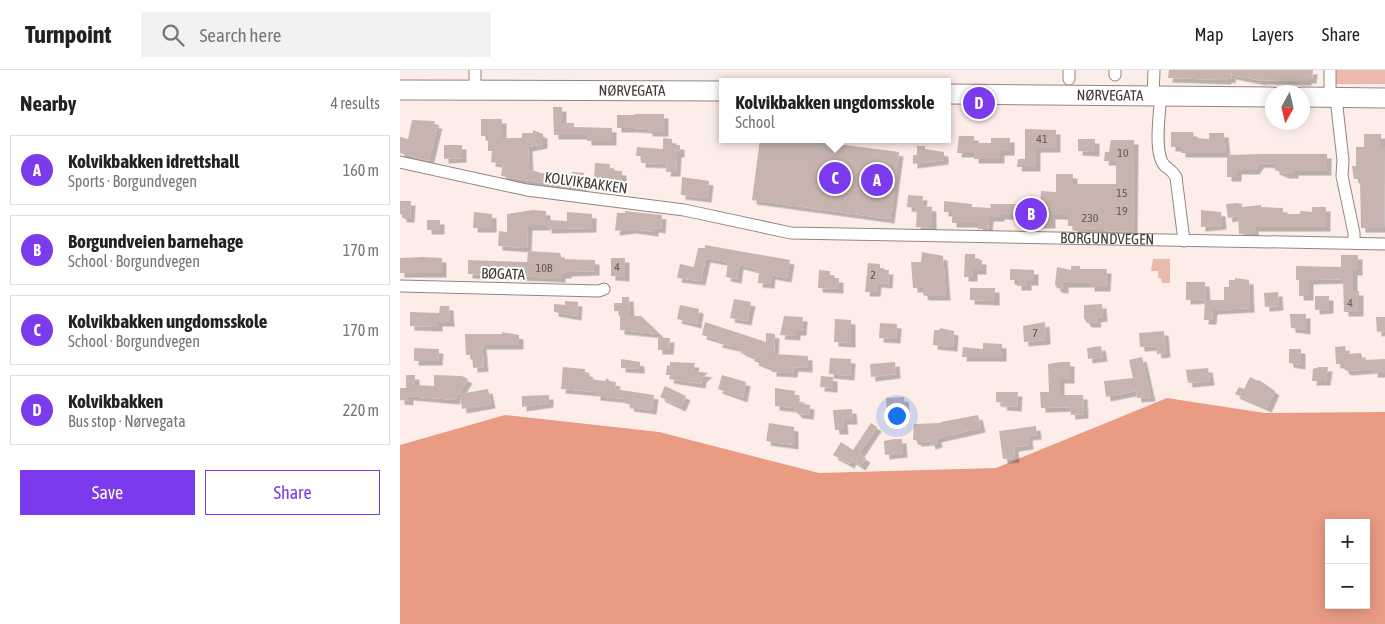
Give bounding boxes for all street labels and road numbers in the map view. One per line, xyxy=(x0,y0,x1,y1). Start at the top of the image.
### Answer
street label: NØRVEGATA xyxy=(599,82,666,99)
street label: NØRVEGATA xyxy=(1077,86,1144,104)
street label: KOLVIKBAKKEN xyxy=(544,168,629,197)
street label: BORGUNDVEGEN xyxy=(1060,229,1154,248)
street label: BØGATA xyxy=(481,264,526,283)

